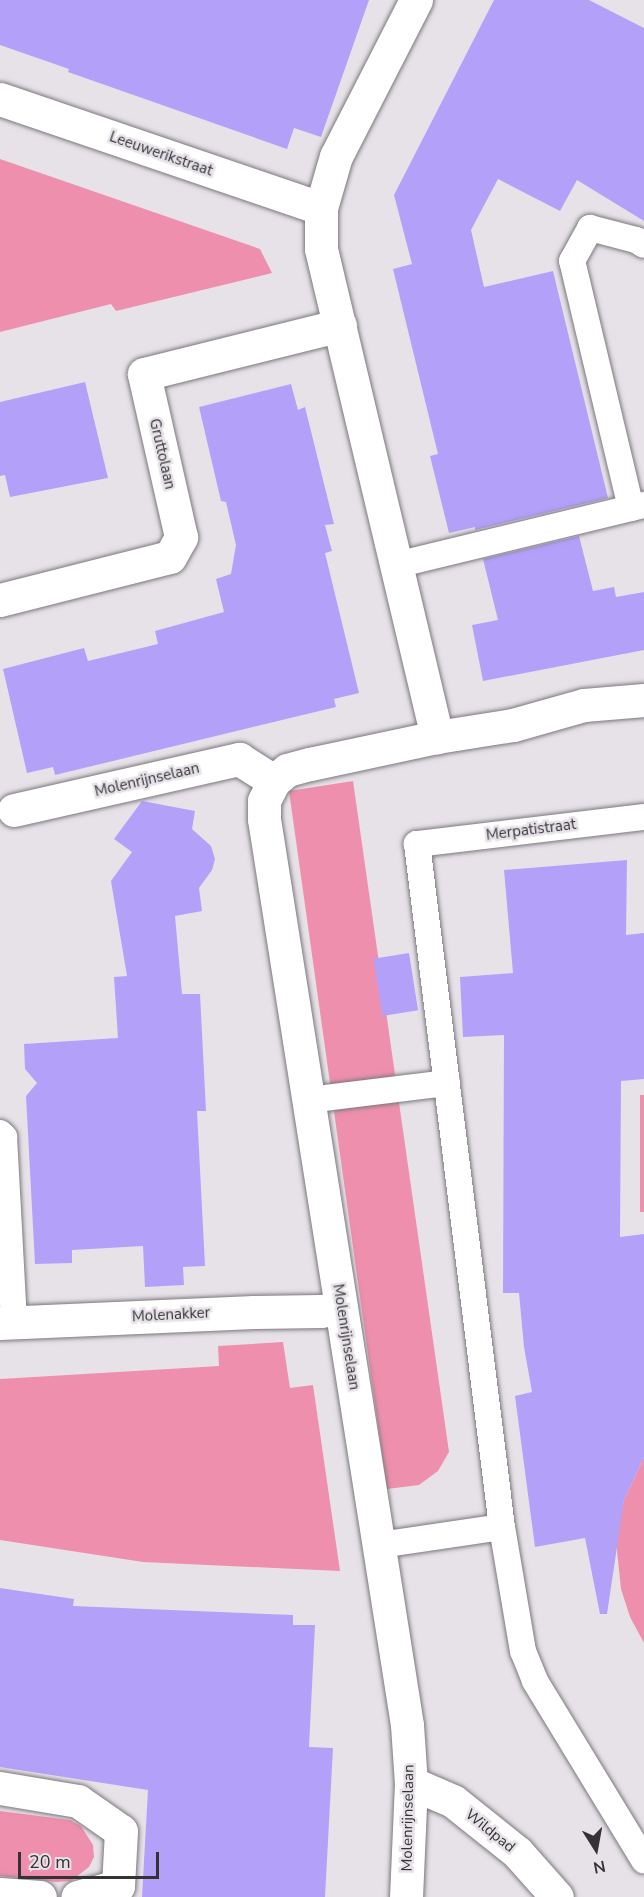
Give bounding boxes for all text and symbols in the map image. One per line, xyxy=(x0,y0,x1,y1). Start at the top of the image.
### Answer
street label: Leeuwerikstraat xyxy=(107,128,215,180)
street label: Gruttolaan xyxy=(145,417,179,491)
street label: Molenrijnselaan xyxy=(93,759,201,801)
street label: Merpatistraat xyxy=(485,816,577,844)
street label: Molenrijnselaan xyxy=(329,1283,363,1391)
street label: Molenakker xyxy=(132,1304,210,1326)
street label: Molenrijnselaan xyxy=(398,1764,418,1872)
street label: Wildpad xyxy=(462,1806,518,1856)
north arrow xyxy=(566,1819,626,1879)
scale bar xyxy=(21,1840,162,1878)
text: 20 m xyxy=(29,1850,71,1874)
text: N xyxy=(591,1855,607,1879)

